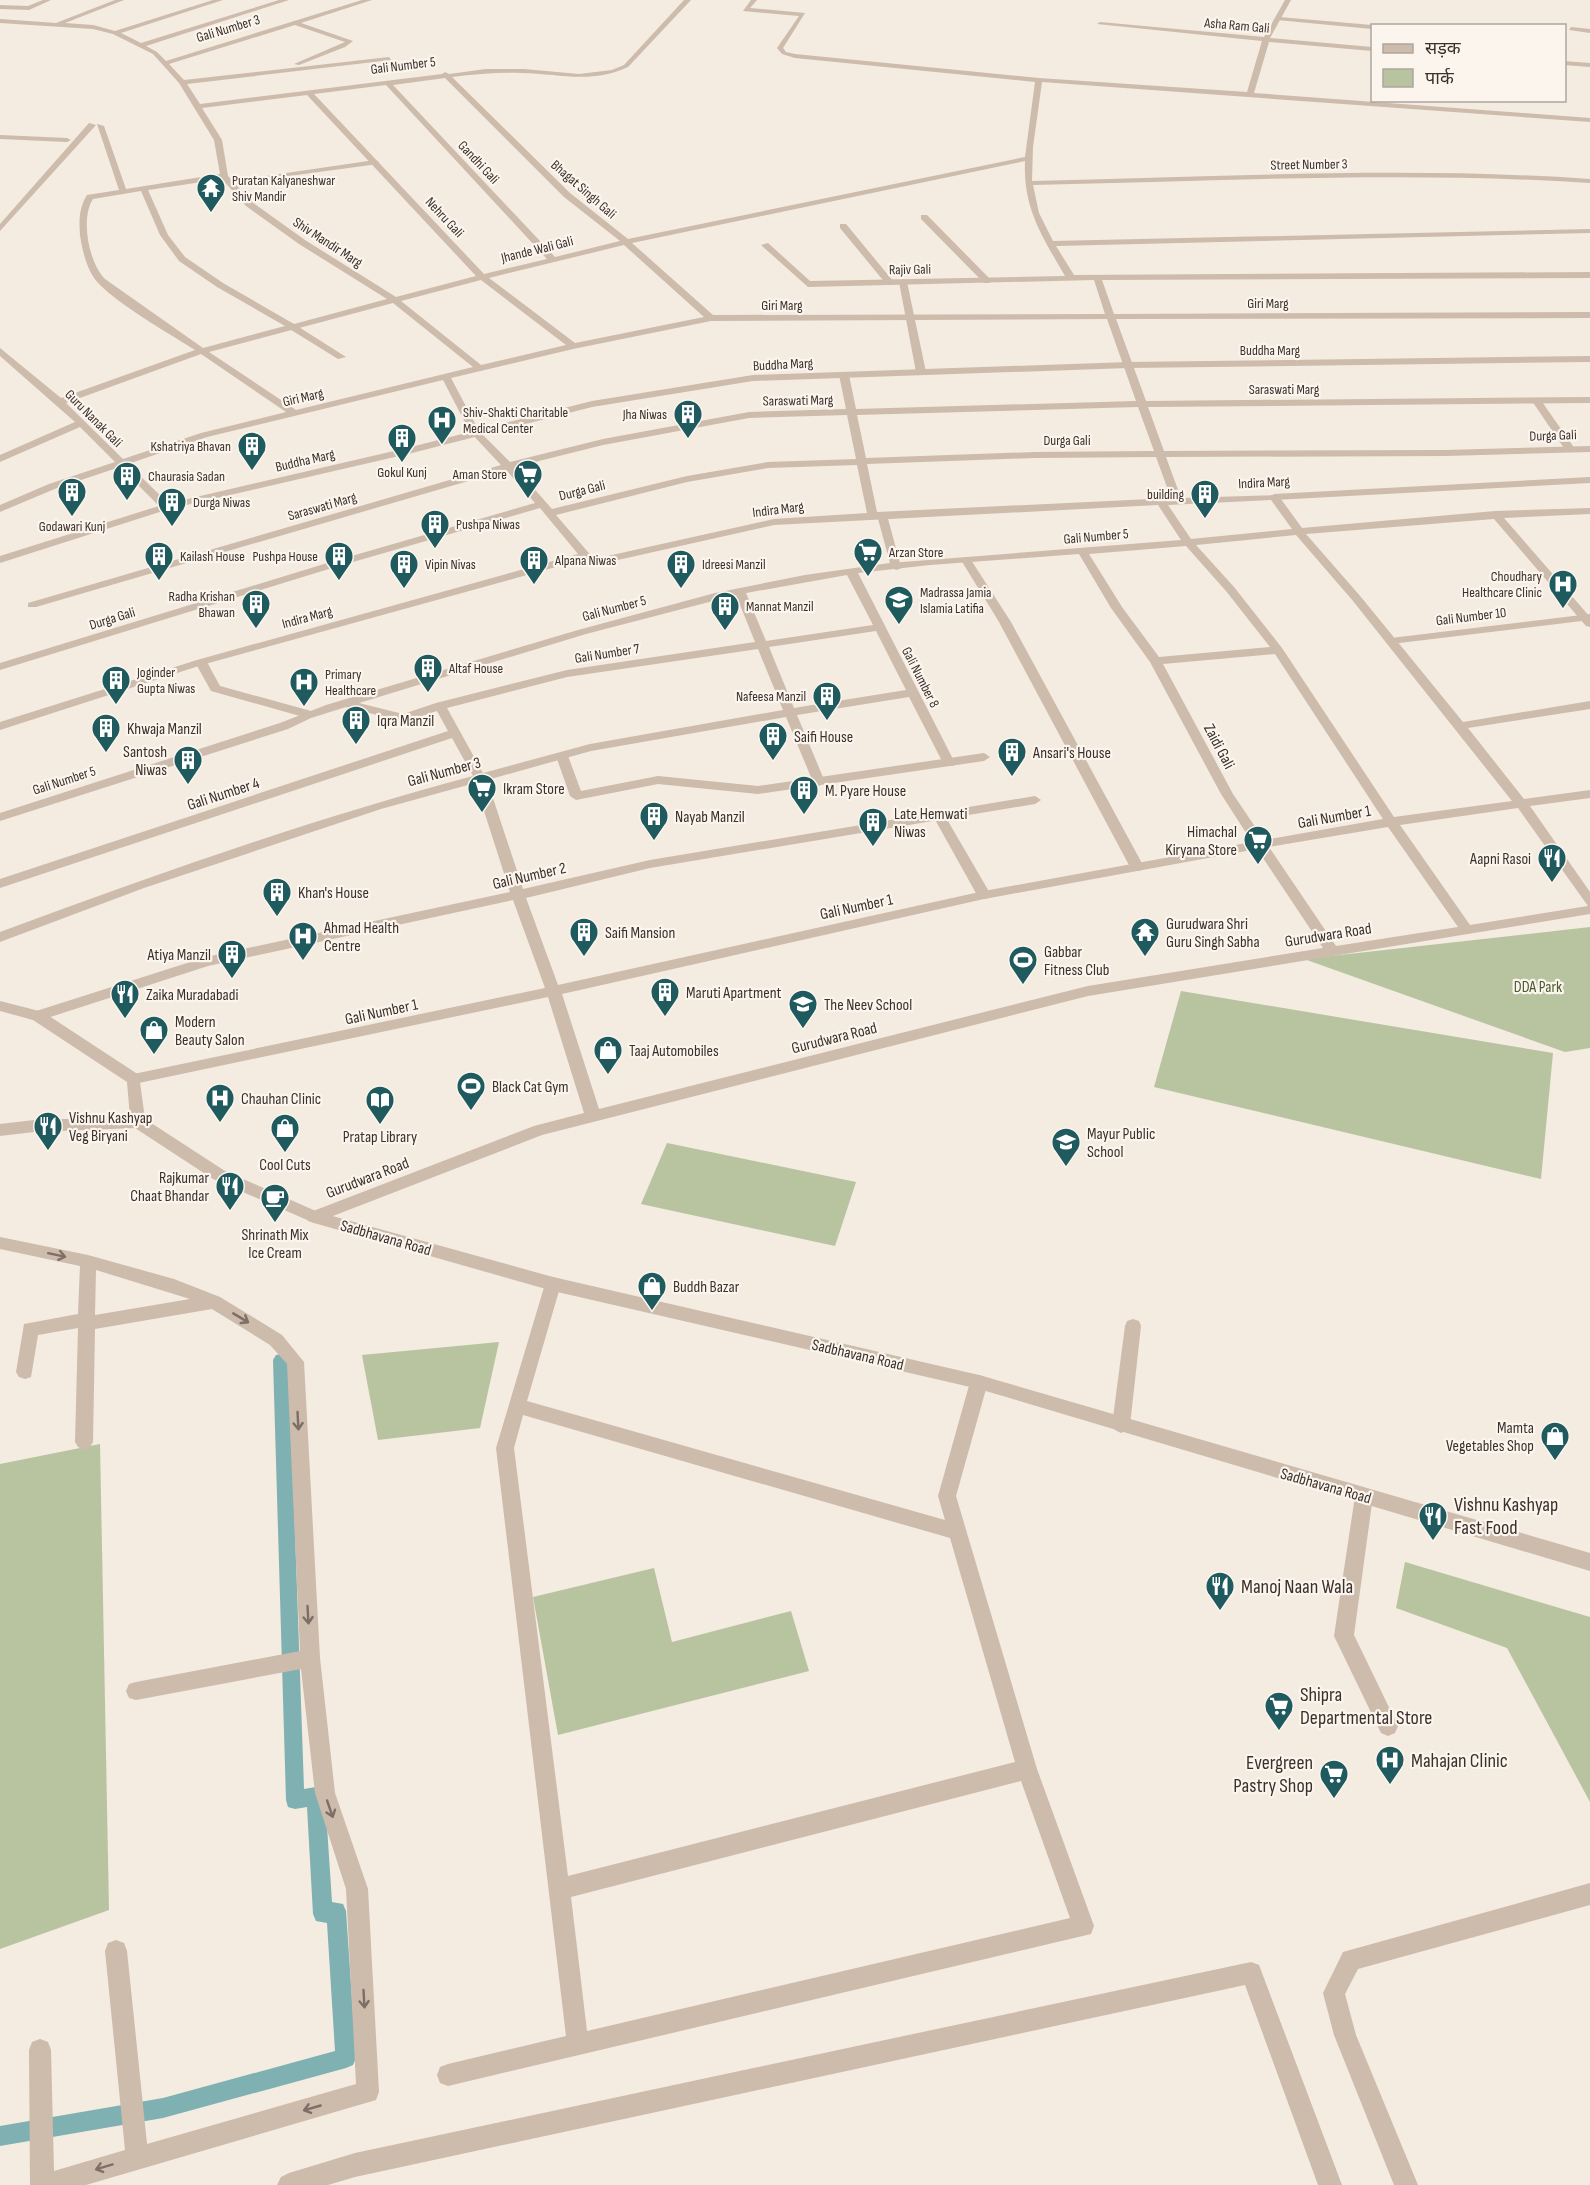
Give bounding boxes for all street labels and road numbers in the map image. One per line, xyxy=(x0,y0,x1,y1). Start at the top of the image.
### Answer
street label: Gali Number 3 xyxy=(194,11,262,46)
street label: Asha Ram Gali xyxy=(1203,14,1270,37)
street label: Gali Number 5 xyxy=(370,53,437,78)
street label: Gandhi Gali xyxy=(454,137,503,187)
street label: Street Number 3 xyxy=(1270,155,1348,174)
street label: Bhagat Singh Gali xyxy=(547,156,620,222)
street label: Nehru Gali xyxy=(422,194,467,241)
street label: Shiv Mandir Marg xyxy=(290,214,366,271)
street label: Jhande Wali Gali xyxy=(498,232,575,267)
street label: Rajiv Gali xyxy=(889,261,931,278)
street label: Giri Marg xyxy=(1247,295,1289,312)
street label: Giri Marg xyxy=(761,297,803,314)
street label: Buddha Marg xyxy=(1240,342,1301,359)
street label: Buddha Marg xyxy=(752,354,814,375)
street label: Saraswati Marg xyxy=(1249,381,1320,398)
street label: Giri Marg xyxy=(281,384,326,410)
street label: Guru Nanak Gali xyxy=(61,386,126,451)
street label: Saraswati Marg xyxy=(763,391,834,410)
street label: Durga Gali xyxy=(1529,426,1577,445)
street label: Durga Gali xyxy=(1043,432,1091,449)
street label: Buddha Marg xyxy=(274,445,337,476)
street label: Indira Marg xyxy=(1238,473,1291,492)
street label: Durga Gali xyxy=(557,477,607,504)
street label: Saraswati Marg xyxy=(286,488,359,524)
street label: Indira Marg xyxy=(751,498,805,521)
street label: Gali Number 5 xyxy=(1063,525,1130,548)
street label: Gali Number 5 xyxy=(580,592,648,625)
street label: Indira Marg xyxy=(280,602,335,632)
street label: Durga Gali xyxy=(87,603,137,634)
street label: Gali Number 10 xyxy=(1435,604,1507,629)
street label: Gali Number 7 xyxy=(574,640,641,667)
street label: Gali Number 8 xyxy=(898,644,943,710)
street label: Zaidi Gali xyxy=(1199,721,1238,772)
street label: Gali Number 3 xyxy=(406,754,483,791)
street label: Gali Number 5 xyxy=(30,762,98,799)
street label: Gali Number 4 xyxy=(185,774,262,815)
street label: Gali Number 1 xyxy=(1296,802,1373,833)
street label: Gali Number 2 xyxy=(491,859,568,894)
street label: Gali Number 1 xyxy=(818,890,895,924)
street label: Gurudwara Road xyxy=(1284,919,1373,952)
street label: Gali Number 1 xyxy=(343,995,420,1029)
street label: Gurudwara Road xyxy=(790,1019,879,1058)
street label: Gurudwara Road xyxy=(323,1154,412,1203)
street label: Sadbhavana Road xyxy=(338,1216,433,1260)
street label: Sadbhavana Road xyxy=(810,1336,905,1375)
street label: Sadbhavana Road xyxy=(1278,1464,1373,1508)

